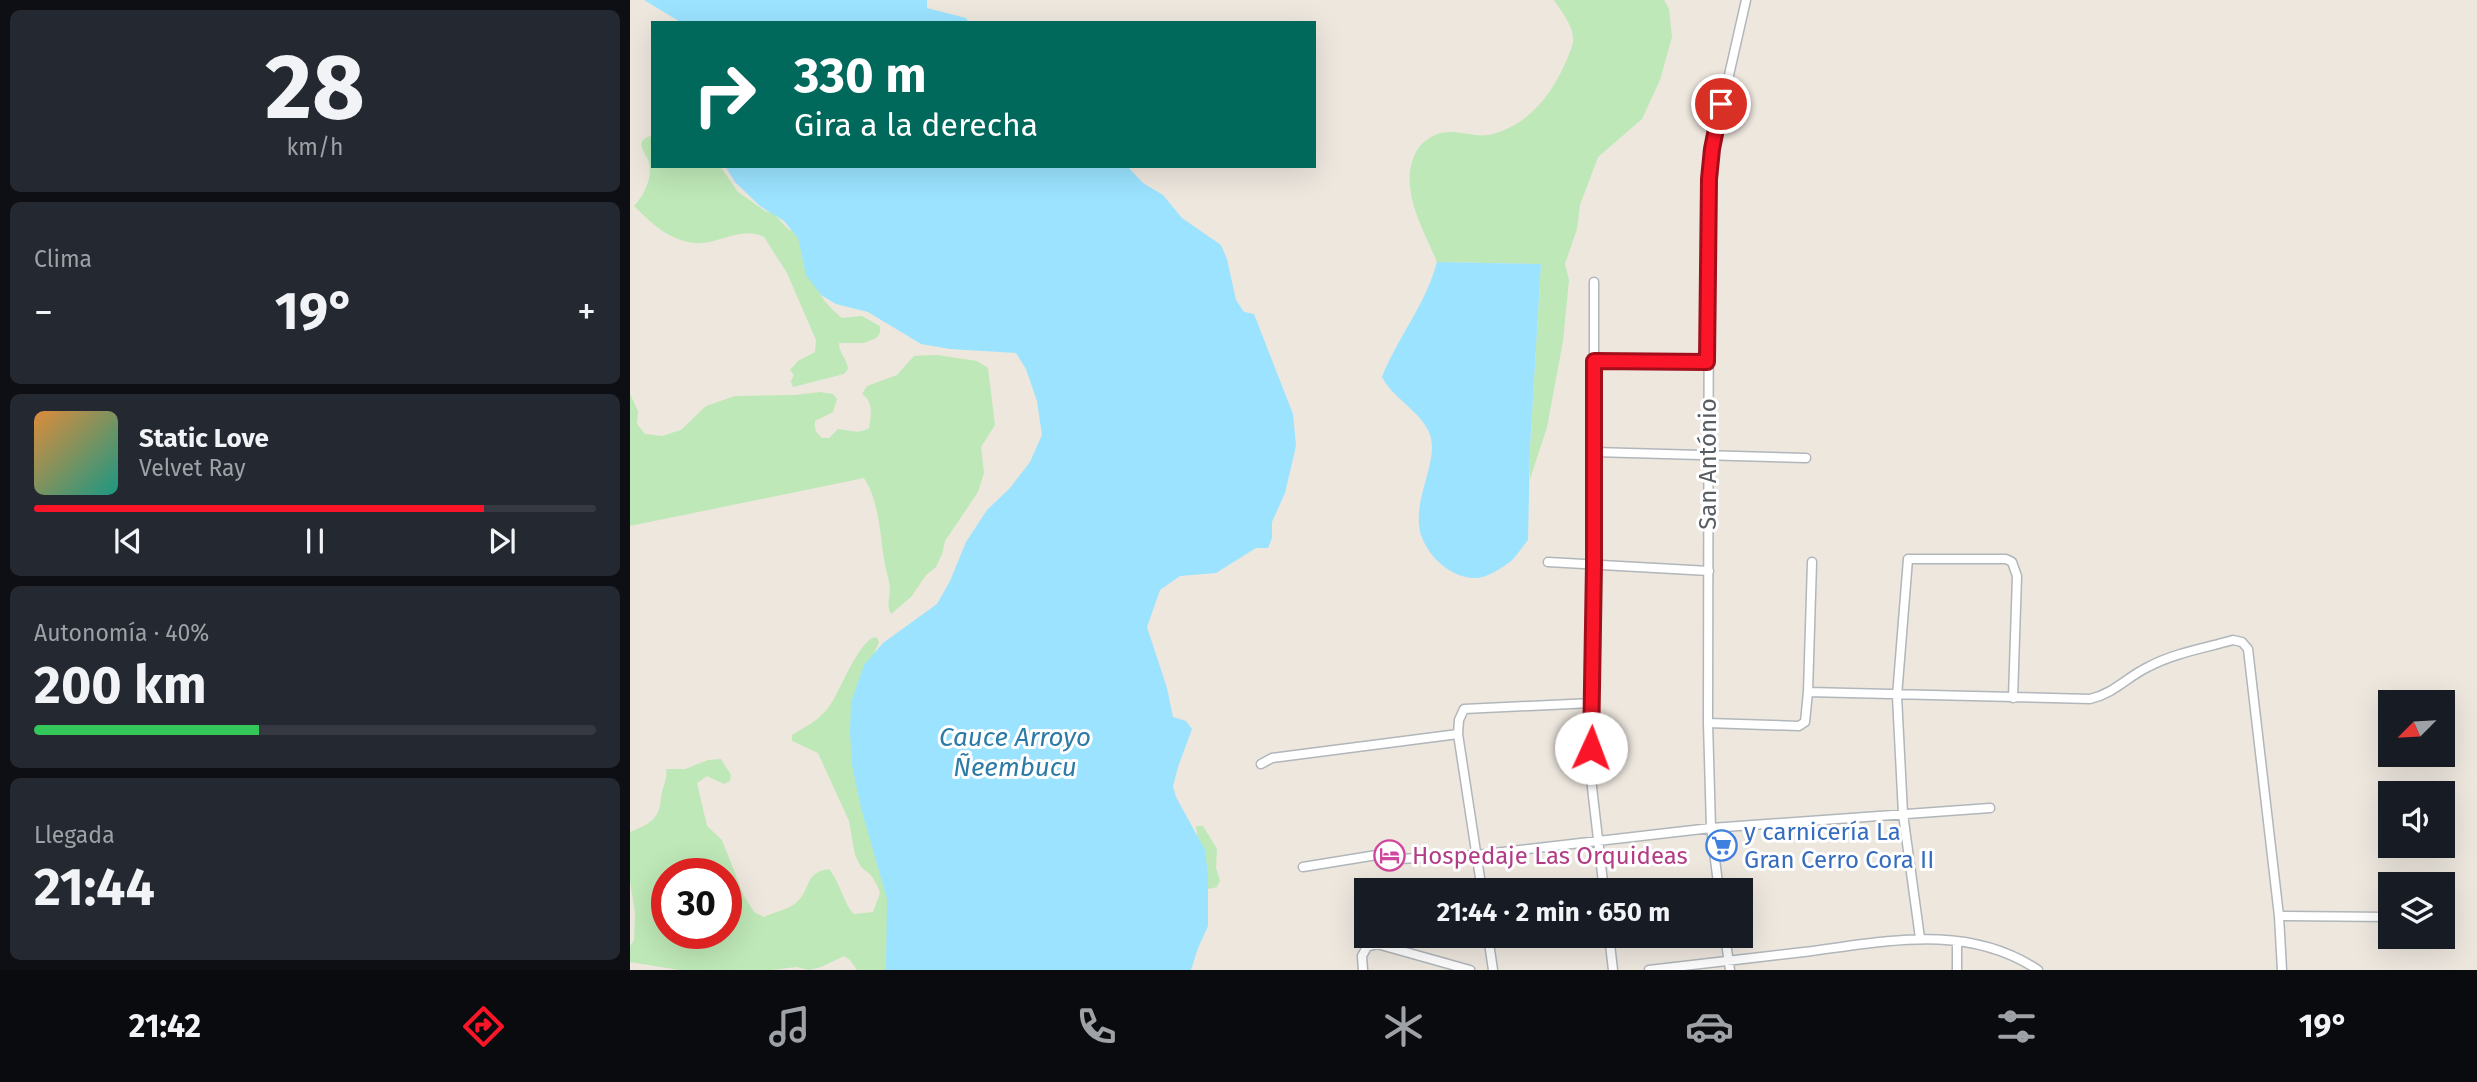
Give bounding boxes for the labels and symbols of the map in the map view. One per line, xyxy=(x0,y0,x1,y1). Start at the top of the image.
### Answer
pin xyxy=(1691,74,1751,134)
street label: San António xyxy=(1694,398,1722,530)
north arrow xyxy=(2378,690,2455,766)
position arrow xyxy=(1554,711,1628,785)
water label: Cauce Arroyo Ñeembucu xyxy=(939,722,1091,783)
place label: y carnicería La Gran Cerro Cora II xyxy=(1744,818,1934,874)
supermarket icon: y carnicería La Gran Cerro Cora II xyxy=(1704,829,1738,863)
hotel icon: Hospedaje Las Orquideas xyxy=(1372,839,1406,873)
place label: Hospedaje Las Orquideas xyxy=(1412,842,1688,870)
speed limit sign: 30 xyxy=(651,858,742,949)

